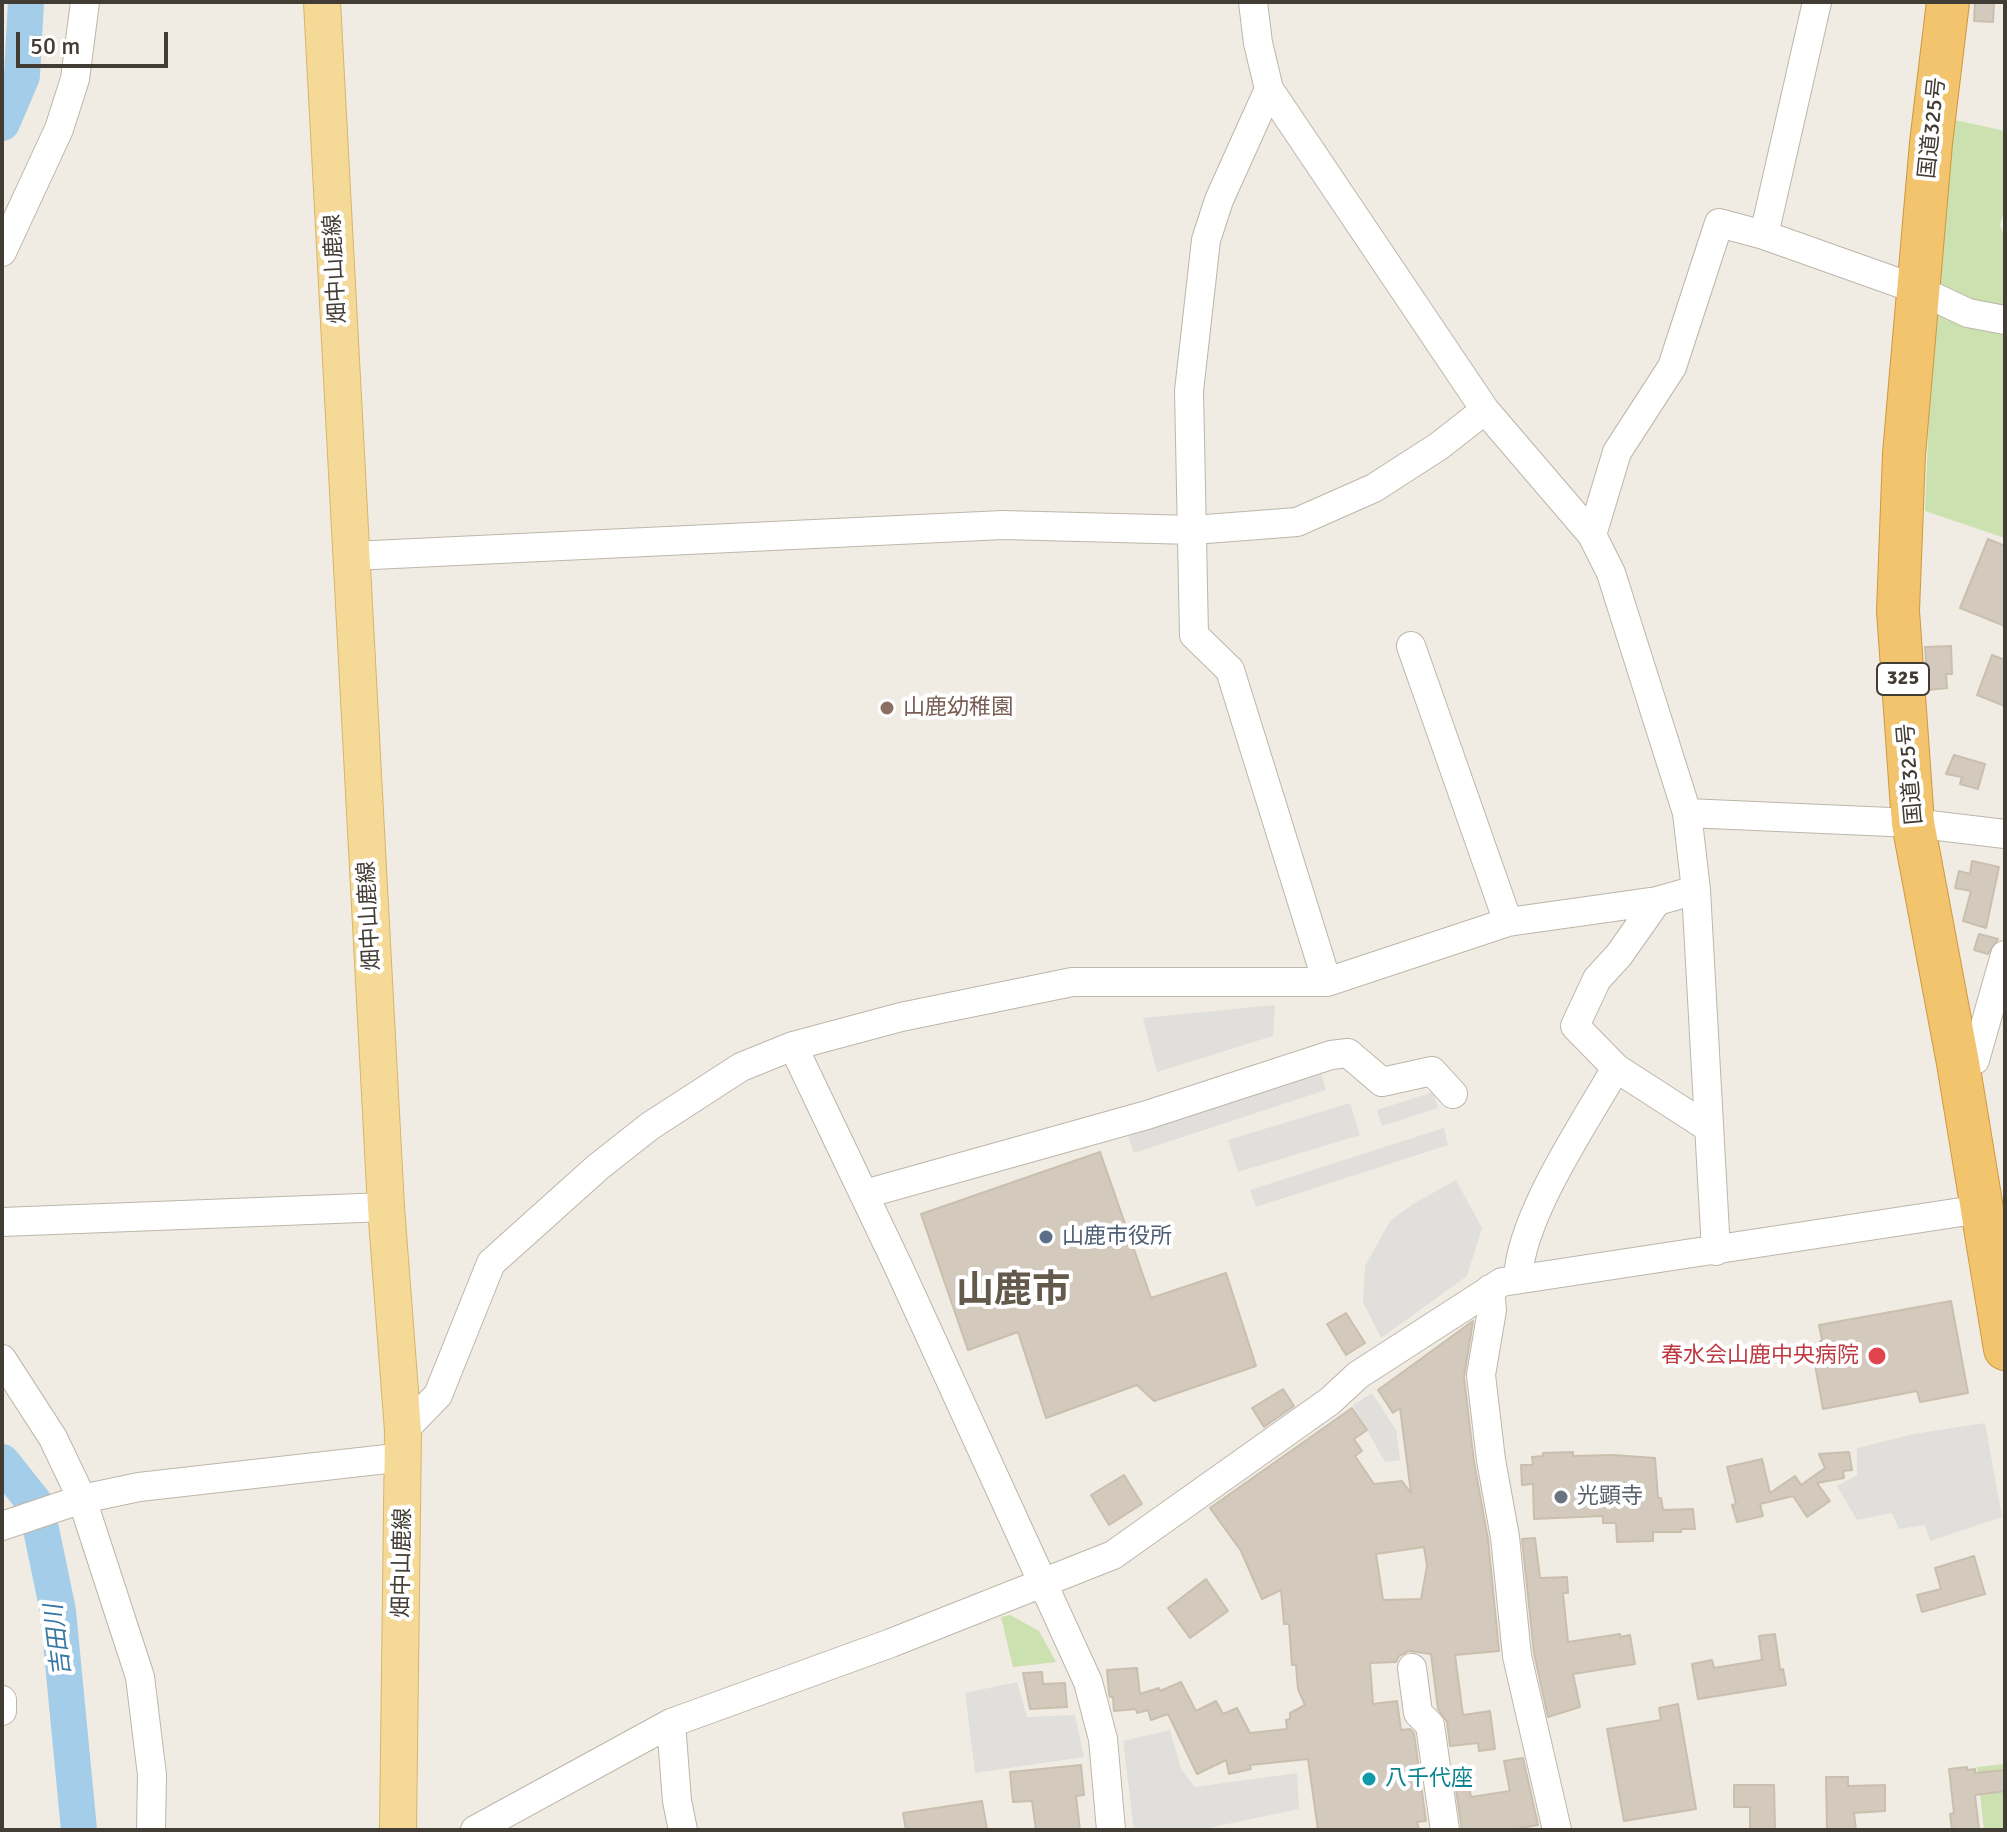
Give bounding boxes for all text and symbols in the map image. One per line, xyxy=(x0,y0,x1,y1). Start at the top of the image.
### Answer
scale bar xyxy=(20,16,172,66)
text: 50 m xyxy=(30,31,80,61)
street label: 国道325号 xyxy=(1915,76,1951,180)
street label: 畑中山鹿線 xyxy=(320,213,352,325)
road number: 325 xyxy=(1877,663,1929,695)
place label: 山鹿幼稚園 xyxy=(903,695,1013,721)
marker: 山鹿幼稚園 xyxy=(878,699,896,717)
street label: 国道325号 xyxy=(1893,722,1929,826)
street label: 畑中山鹿線 xyxy=(354,860,386,972)
place label: 山鹿市役所 xyxy=(1062,1224,1172,1250)
marker: 山鹿市役所 xyxy=(1037,1228,1055,1246)
district label: 山鹿市 xyxy=(956,1269,1070,1315)
place label: 春水会山鹿中央病院 xyxy=(1661,1343,1859,1369)
marker: 春水会山鹿中央病院 xyxy=(1866,1345,1888,1367)
place label: 光顕寺 xyxy=(1577,1484,1643,1510)
marker: 光顕寺 xyxy=(1552,1488,1570,1506)
street label: 畑中山鹿線 xyxy=(389,1508,417,1618)
water label: 吉田川 xyxy=(40,1603,78,1677)
place label: 八千代座 xyxy=(1385,1766,1473,1792)
marker: 八千代座 xyxy=(1360,1770,1378,1788)

